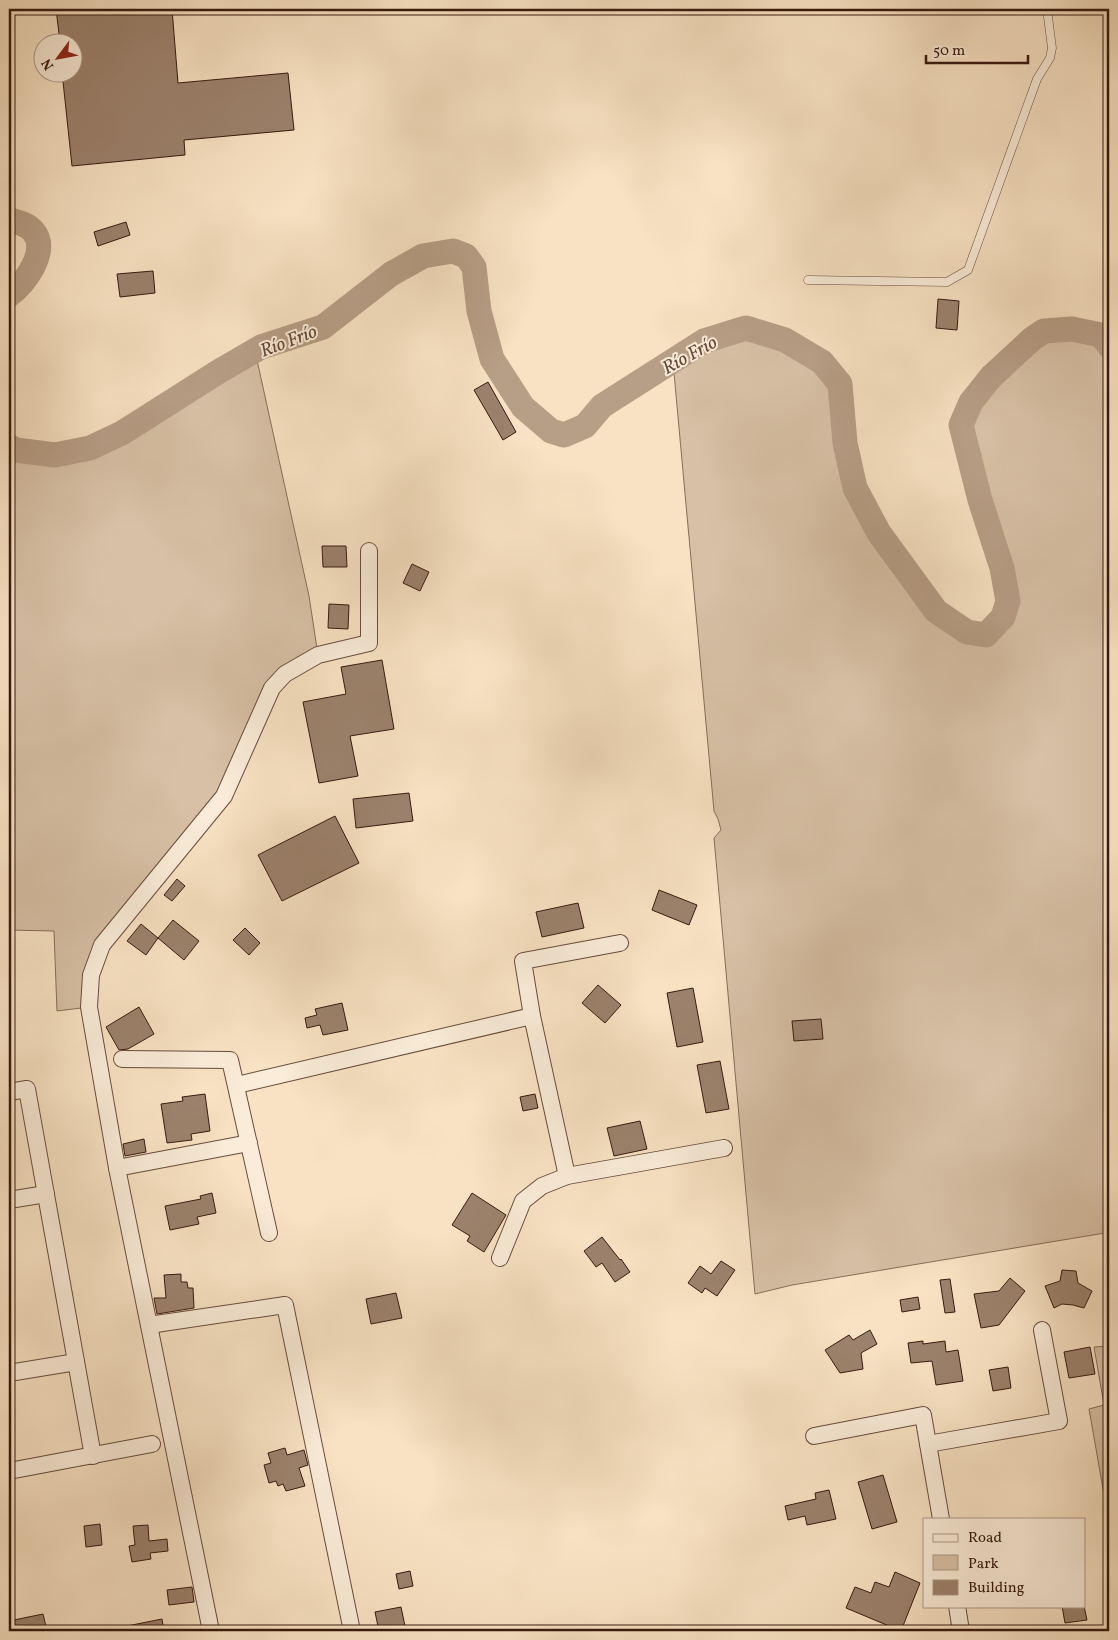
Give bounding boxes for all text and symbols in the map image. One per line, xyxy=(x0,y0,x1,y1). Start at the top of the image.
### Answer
north arrow xyxy=(32,32,82,82)
scale bar xyxy=(926,32,1028,64)
text: 50 m xyxy=(933,41,965,62)
text: N xyxy=(37,55,59,73)
water label: Río Frío xyxy=(256,319,321,365)
water label: Río Frío xyxy=(658,330,722,381)
legend xyxy=(923,1518,1086,1608)
text: Road xyxy=(968,1528,1002,1549)
text: Park xyxy=(968,1554,999,1575)
text: Building xyxy=(968,1578,1025,1599)

